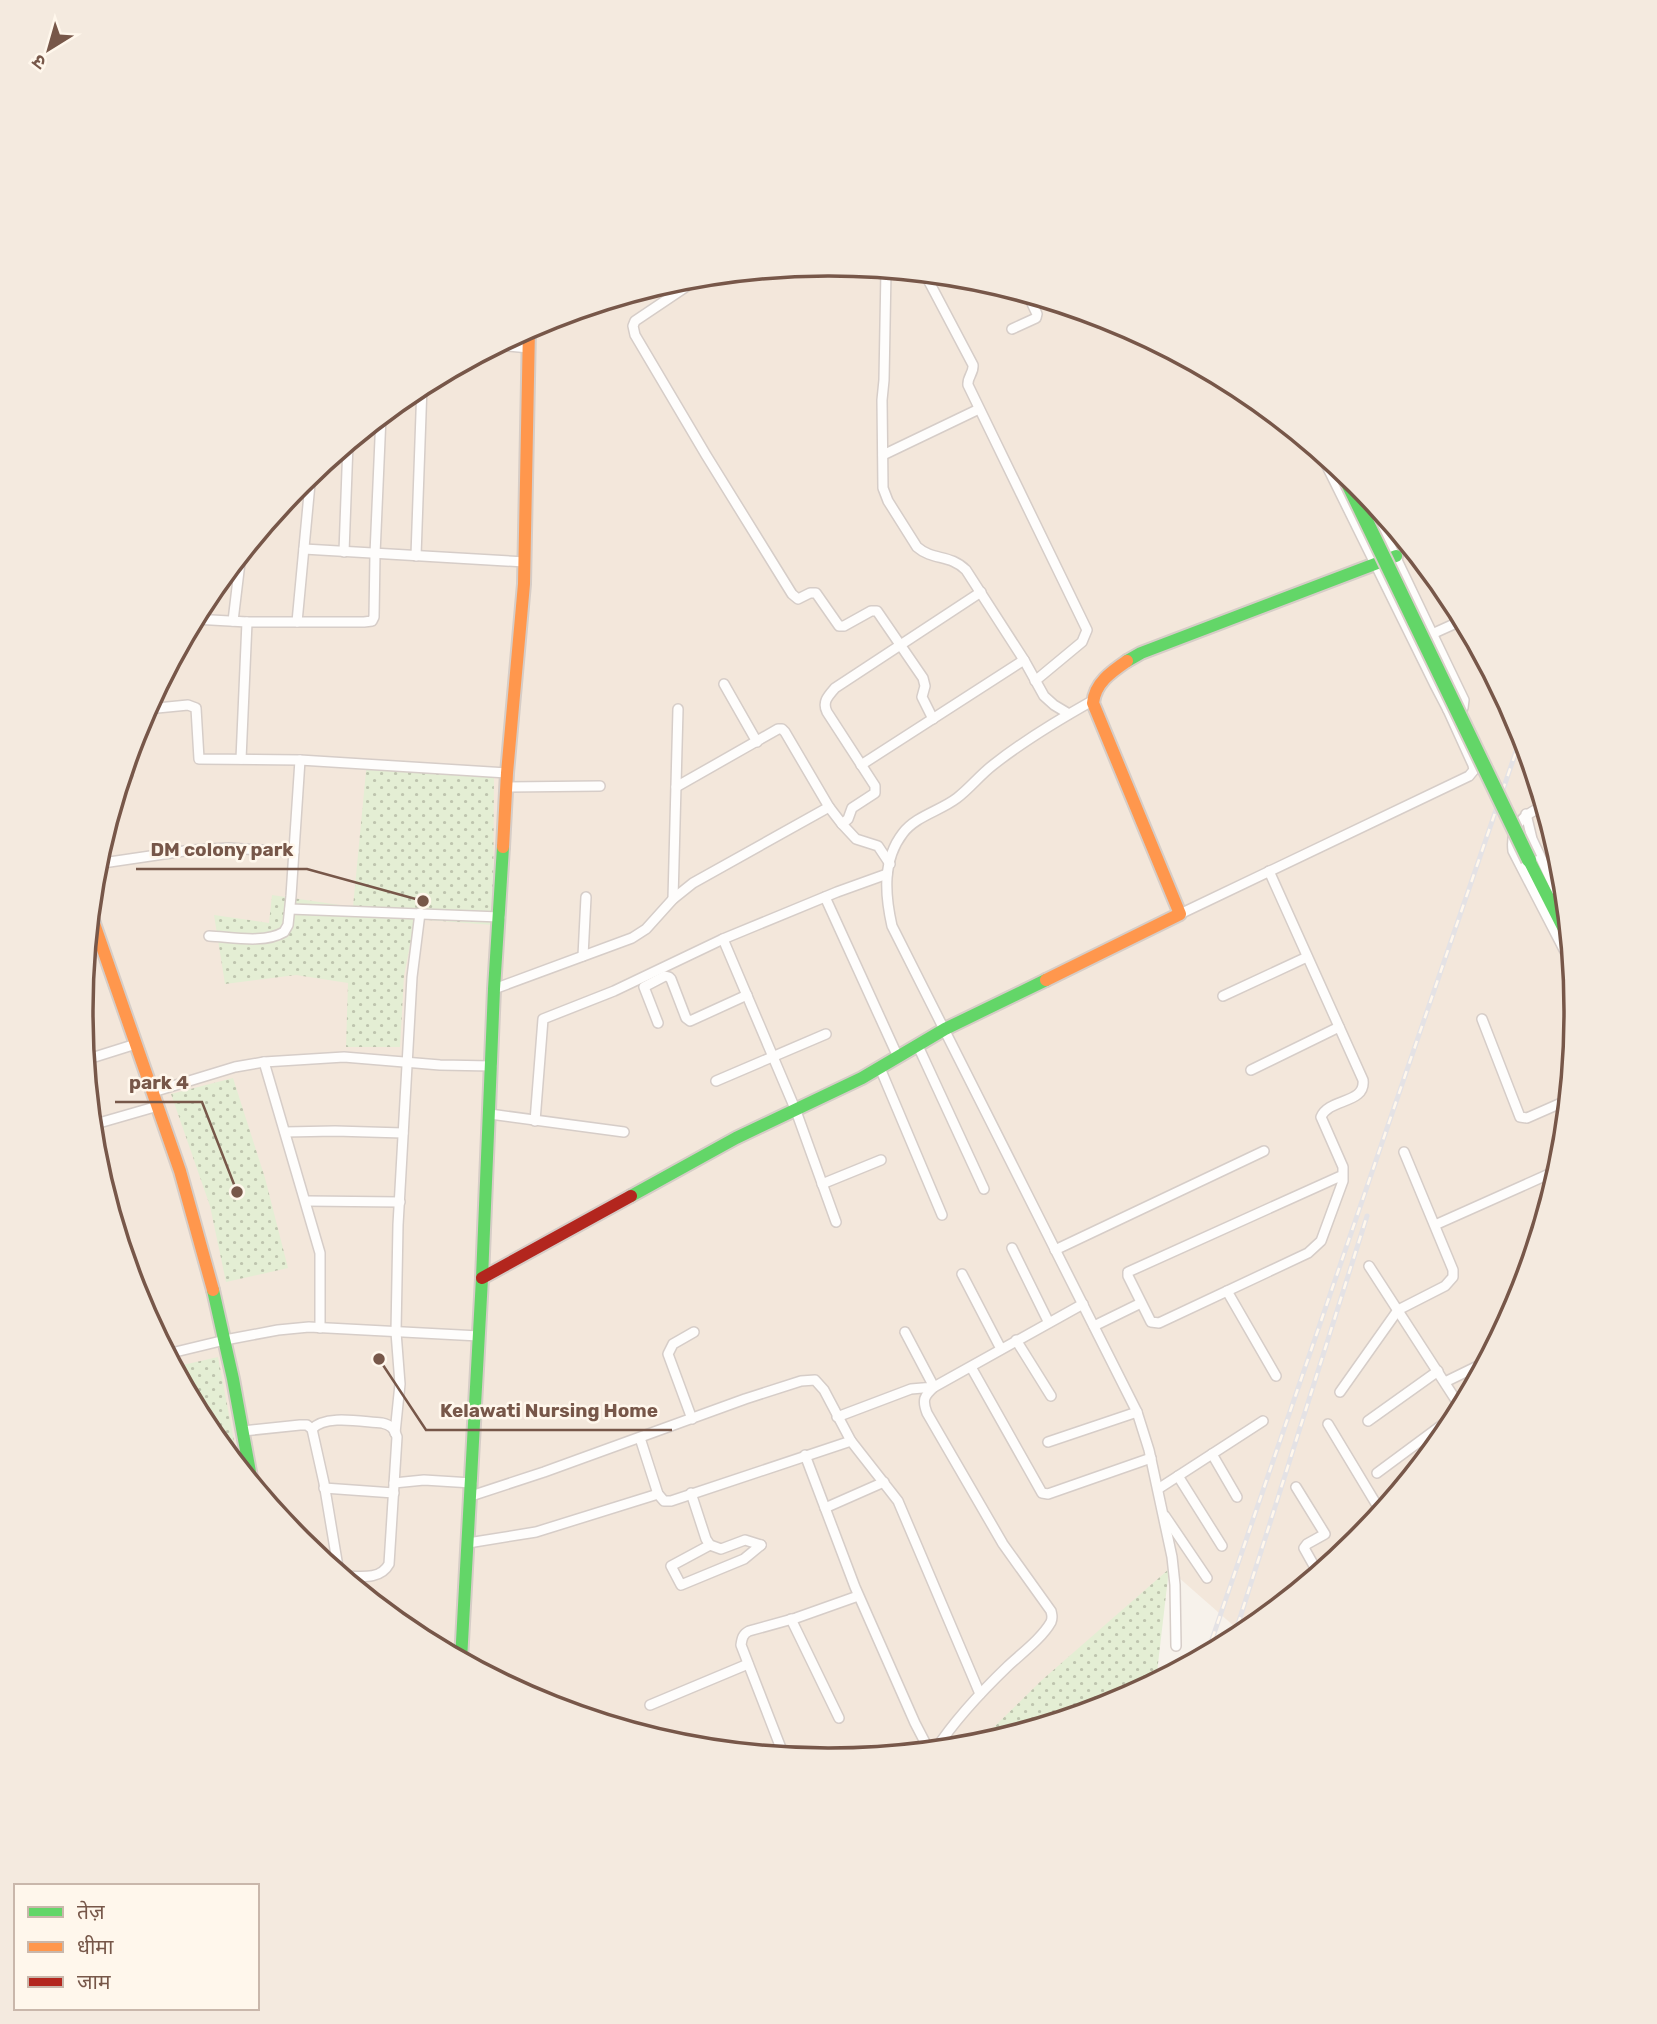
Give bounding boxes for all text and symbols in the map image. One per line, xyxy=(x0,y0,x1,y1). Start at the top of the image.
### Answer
north arrow xyxy=(14,14,84,84)
text: उ xyxy=(27,49,50,75)
callout: DM colony park xyxy=(136,829,307,869)
text: DM colony park xyxy=(151,838,293,861)
callout: park 4 xyxy=(115,1062,202,1102)
text: park 4 xyxy=(129,1071,189,1094)
callout: Kelawati Nursing Home xyxy=(426,1390,672,1430)
text: Kelawati Nursing Home xyxy=(440,1399,658,1422)
legend xyxy=(14,1884,259,2010)
text: तेज़ xyxy=(77,1899,105,1924)
text: धीमा xyxy=(77,1934,114,1959)
text: जाम xyxy=(77,1969,111,1994)

